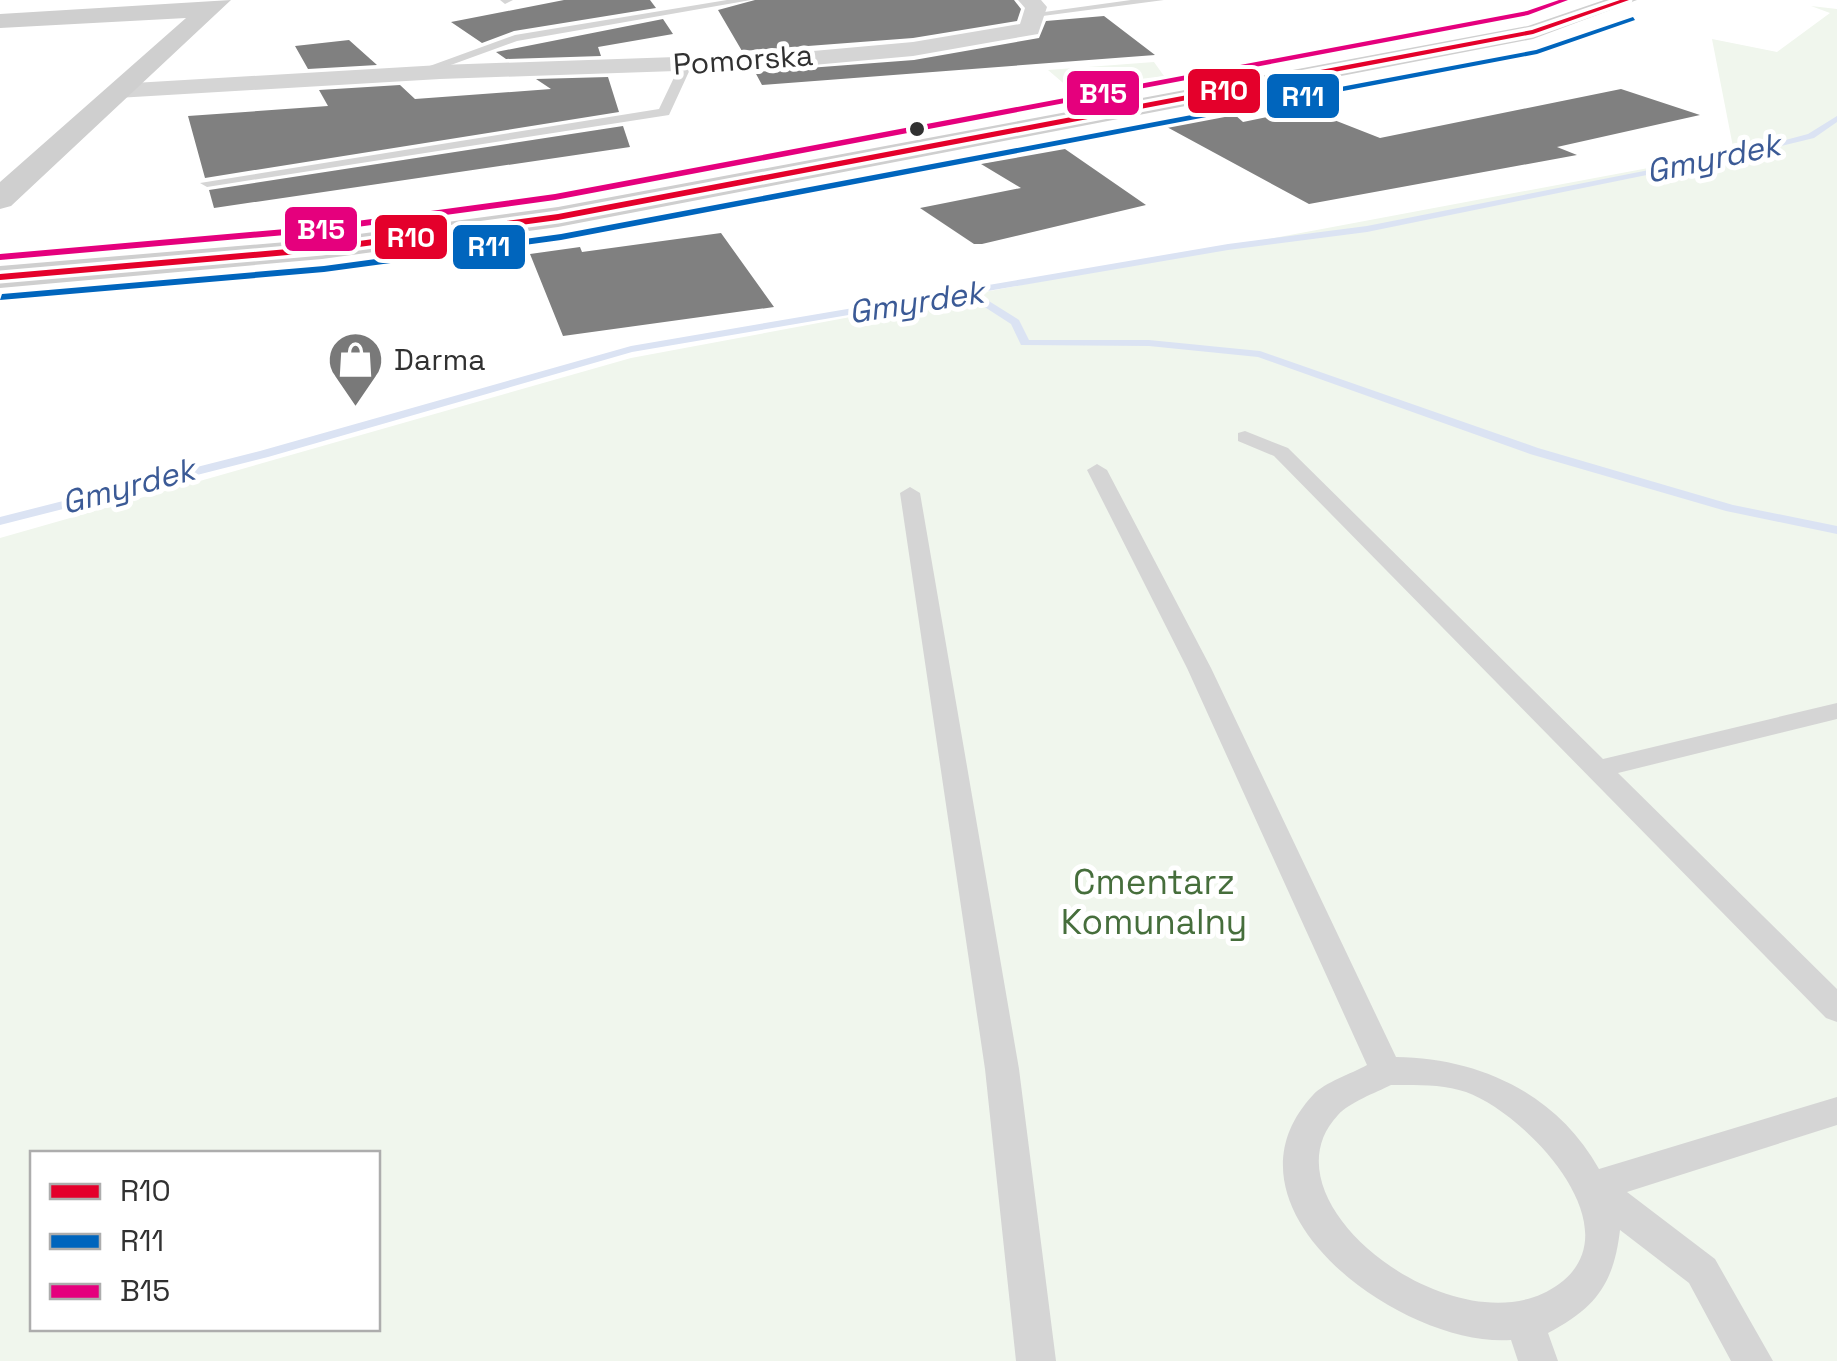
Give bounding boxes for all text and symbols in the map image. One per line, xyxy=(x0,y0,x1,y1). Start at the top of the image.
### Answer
street label: Pomorska xyxy=(672,35,814,84)
line badge: R10 xyxy=(1186,67,1262,115)
line badge: B15 xyxy=(1065,69,1141,117)
text: R10 xyxy=(1200,72,1248,108)
line badge: R11 xyxy=(1265,72,1341,120)
text: B15 xyxy=(1079,75,1127,111)
text: R11 xyxy=(1281,78,1325,114)
unlabelled marker xyxy=(907,119,927,139)
water label: Gmyrdek xyxy=(1642,123,1787,192)
line badge: B15 xyxy=(283,205,359,253)
text: B15 xyxy=(297,211,345,247)
line badge: R10 xyxy=(373,213,449,261)
text: R10 xyxy=(387,219,435,255)
line badge: R11 xyxy=(451,223,527,271)
text: R11 xyxy=(467,228,511,264)
water label: Gmyrdek xyxy=(846,271,990,332)
shop icon: Darma xyxy=(325,330,385,409)
place label: Darma xyxy=(394,340,486,379)
water label: Gmyrdek xyxy=(57,448,203,523)
park label: Cmentarz Komunalny xyxy=(1061,860,1247,944)
legend xyxy=(30,1151,380,1331)
text: R10 xyxy=(120,1171,171,1210)
text: R11 xyxy=(120,1221,164,1260)
text: B15 xyxy=(120,1271,170,1310)

